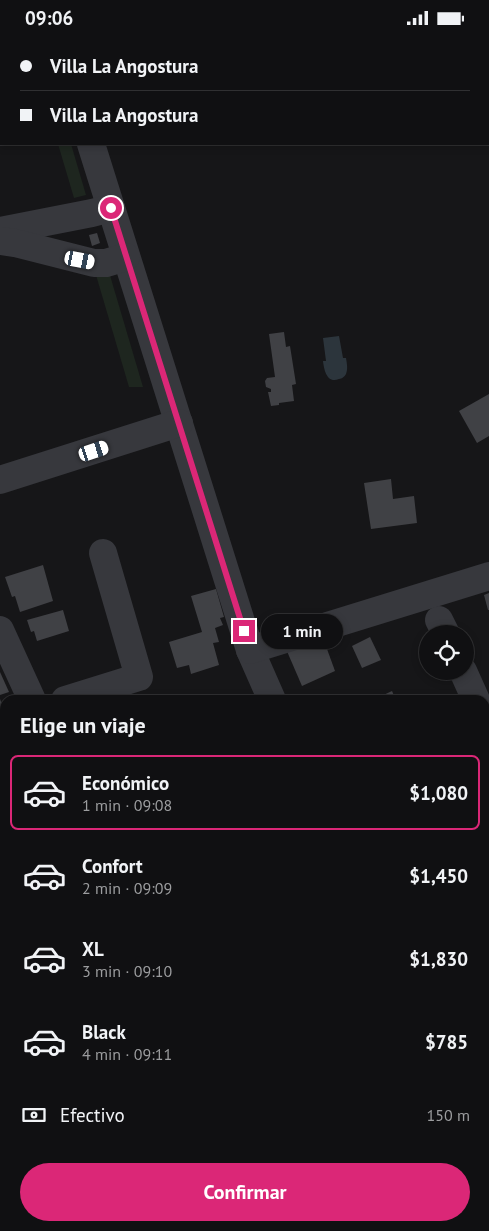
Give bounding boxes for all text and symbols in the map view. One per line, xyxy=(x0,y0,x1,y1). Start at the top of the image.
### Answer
text: 09:06 xyxy=(25,6,73,30)
text: Villa La Angostura xyxy=(50,54,198,78)
text: Villa La Angostura xyxy=(50,103,198,127)
route start xyxy=(100,197,122,219)
car xyxy=(63,250,96,270)
car xyxy=(77,439,110,463)
callout: 1 min xyxy=(262,613,344,649)
route end xyxy=(233,620,255,642)
text: 1 min xyxy=(282,621,322,641)
map controls xyxy=(419,625,474,680)
button: locate xyxy=(419,625,474,680)
text: Elige un viaje xyxy=(20,711,146,739)
icon: car xyxy=(22,770,67,815)
text: Económico xyxy=(82,771,169,795)
text: $1,080 xyxy=(409,781,468,805)
text: 1 min · 09:08 xyxy=(82,795,172,815)
icon: car xyxy=(22,853,67,898)
text: Confort xyxy=(82,854,143,878)
text: $1,450 xyxy=(409,864,468,888)
text: 2 min · 09:09 xyxy=(82,878,172,898)
icon: car xyxy=(22,936,67,981)
text: XL xyxy=(82,937,104,961)
text: $1,830 xyxy=(409,947,468,971)
text: 3 min · 09:10 xyxy=(82,961,172,981)
icon: car xyxy=(22,1019,67,1064)
text: Black xyxy=(82,1020,126,1044)
text: $785 xyxy=(425,1030,468,1054)
text: 4 min · 09:11 xyxy=(82,1044,172,1064)
icon: cash xyxy=(20,1101,48,1129)
text: Efectivo xyxy=(60,1103,125,1127)
text: 150 m xyxy=(427,1105,470,1125)
button: Confirmar xyxy=(20,1163,470,1221)

